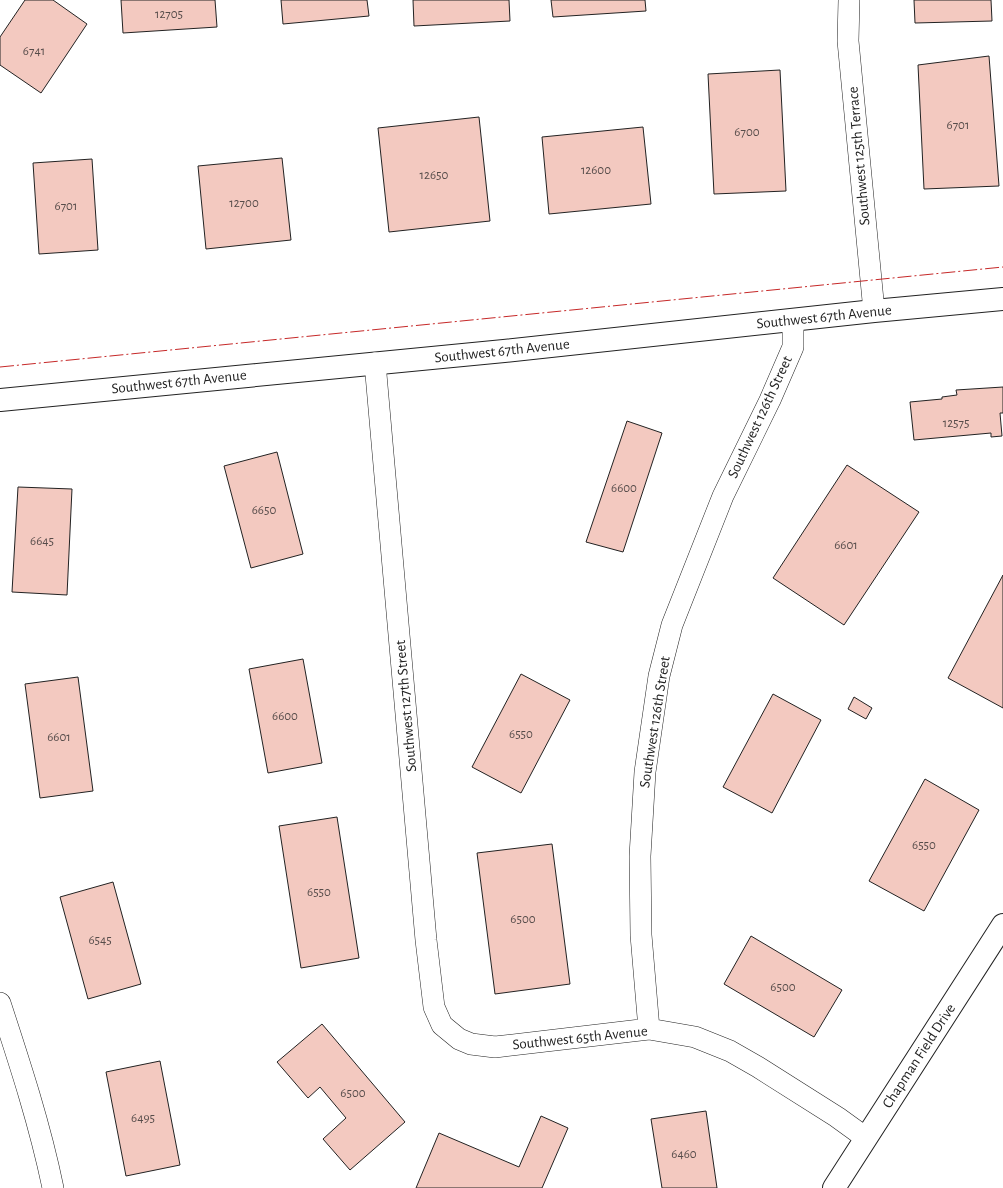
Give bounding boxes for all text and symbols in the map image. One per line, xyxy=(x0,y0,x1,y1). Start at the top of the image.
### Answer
house number: 12705 xyxy=(155,8,183,21)
house number: 6741 xyxy=(23,45,45,58)
street label: Southwest 125th Terrace xyxy=(845,86,873,226)
house number: 6701 xyxy=(947,119,969,132)
house number: 6700 xyxy=(734,126,760,139)
house number: 12600 xyxy=(581,164,611,177)
house number: 12650 xyxy=(420,169,449,182)
house number: 12700 xyxy=(229,197,259,210)
house number: 6701 xyxy=(55,200,77,213)
street label: Southwest 67th Avenue xyxy=(756,302,892,332)
street label: Southwest 67th Avenue xyxy=(434,336,570,366)
street label: Southwest 126th Street xyxy=(725,353,795,481)
street label: Southwest 67th Avenue xyxy=(111,367,247,397)
house number: 12575 xyxy=(943,417,969,430)
house number: 6600 xyxy=(611,482,637,495)
house number: 6650 xyxy=(252,504,276,517)
house number: 6645 xyxy=(30,535,54,548)
house number: 6601 xyxy=(834,539,858,552)
street label: Southwest 127th Street xyxy=(393,639,419,773)
street label: Southwest 126th Street xyxy=(637,655,673,789)
house number: 6600 xyxy=(272,710,298,723)
house number: 6550 xyxy=(509,728,533,741)
house number: 6601 xyxy=(47,731,71,744)
house number: 6550 xyxy=(912,839,936,852)
house number: 6550 xyxy=(307,886,331,899)
house number: 6500 xyxy=(510,913,536,926)
house number: 6545 xyxy=(88,934,112,947)
house number: 6500 xyxy=(770,981,796,994)
street label: Chapman Field Drive xyxy=(880,1001,958,1111)
street label: Southwest 65th Avenue xyxy=(512,1023,648,1053)
house number: 6500 xyxy=(340,1087,366,1100)
house number: 6495 xyxy=(131,1112,155,1125)
house number: 6460 xyxy=(671,1148,697,1161)

